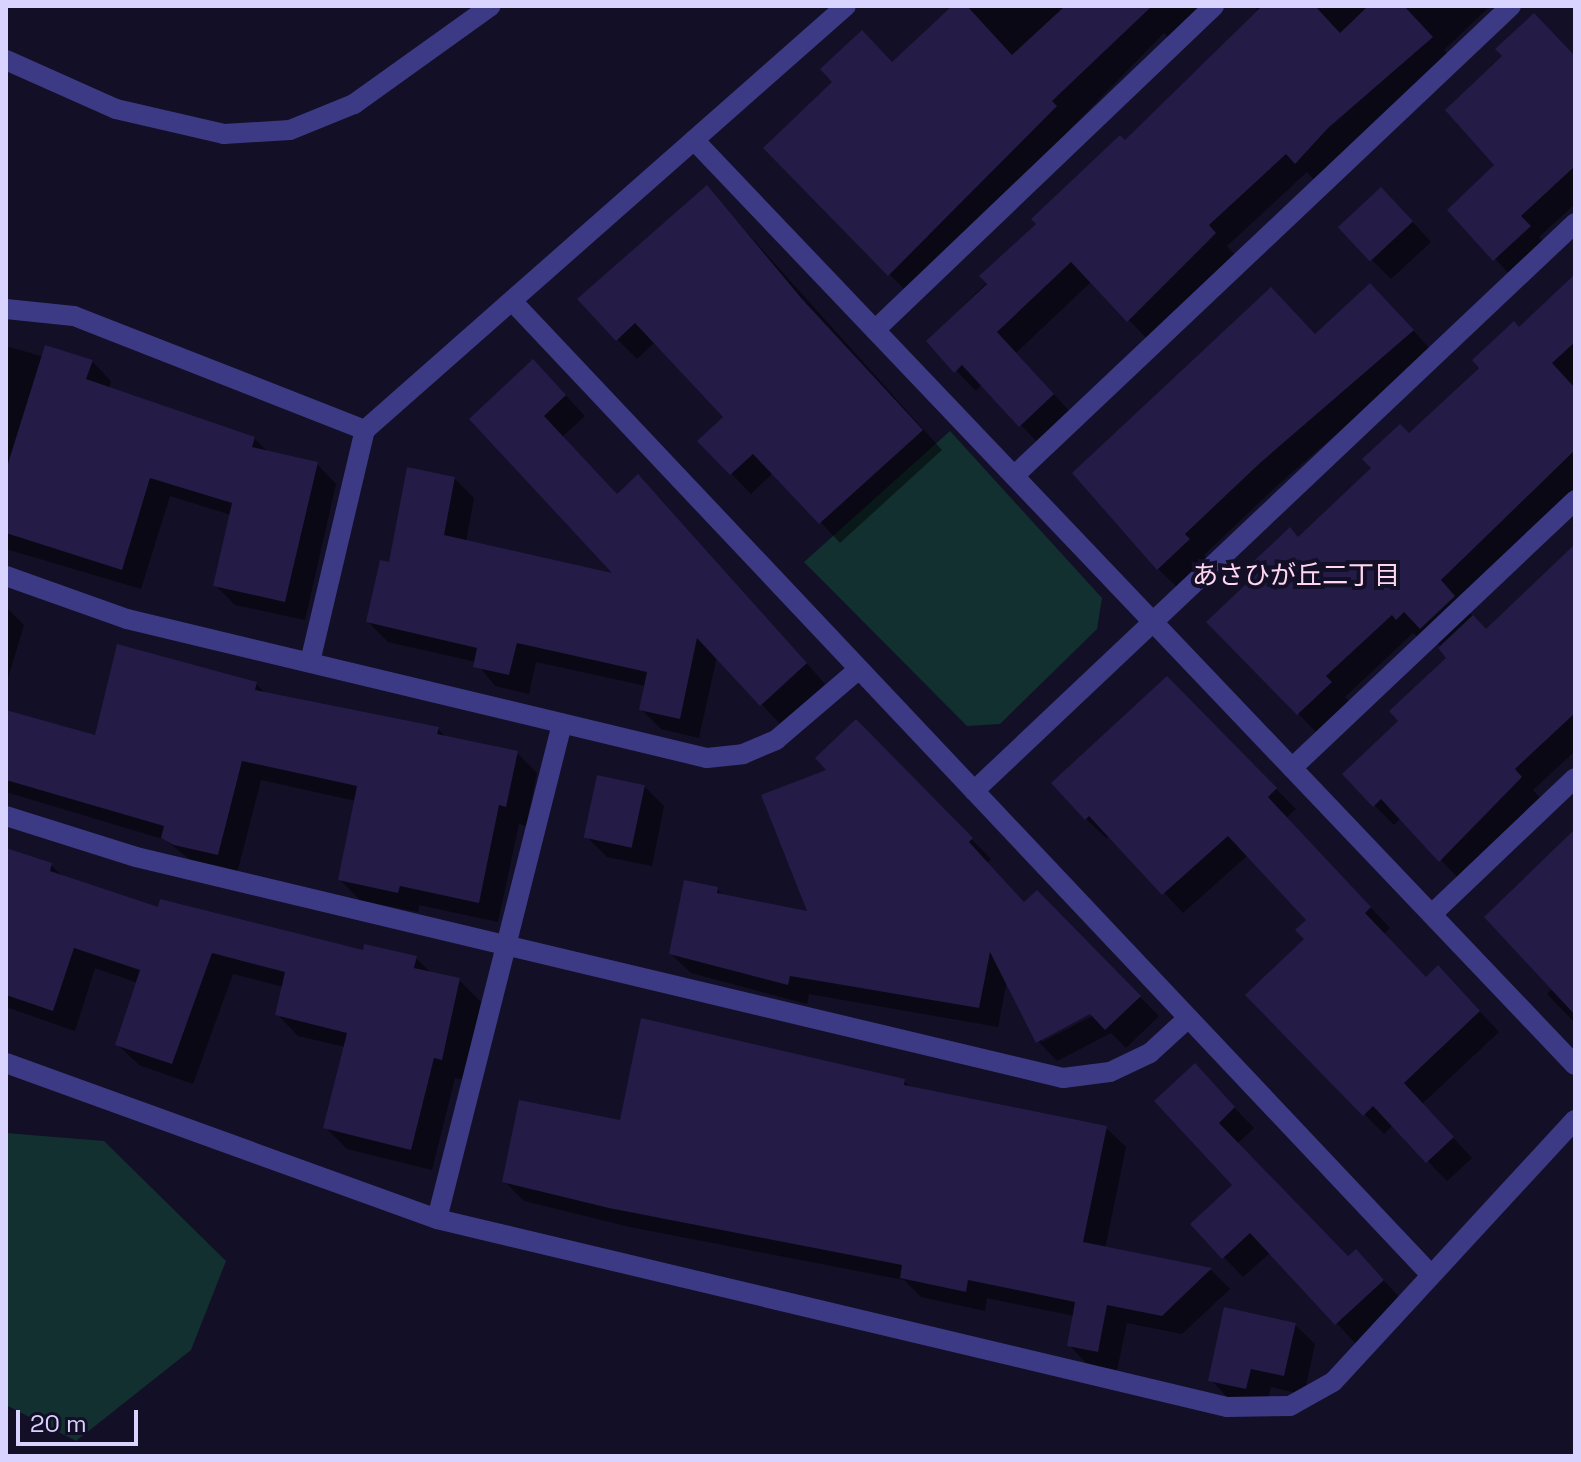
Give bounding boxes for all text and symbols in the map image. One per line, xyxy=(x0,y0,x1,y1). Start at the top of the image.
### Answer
district label: あさひが丘二丁目 xyxy=(1192,560,1400,592)
scale bar xyxy=(20,1394,142,1444)
text: 20 m xyxy=(30,1408,87,1439)

